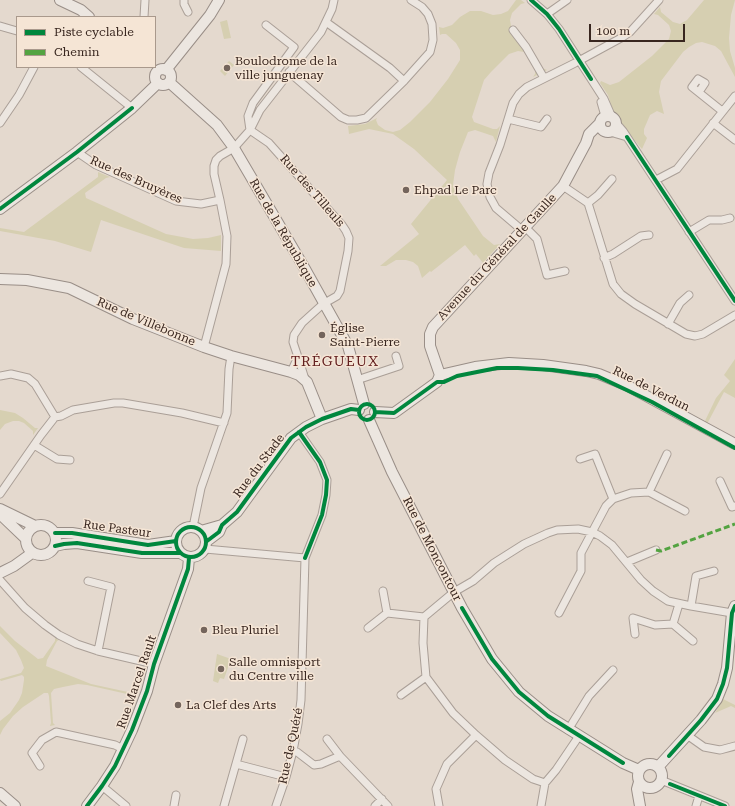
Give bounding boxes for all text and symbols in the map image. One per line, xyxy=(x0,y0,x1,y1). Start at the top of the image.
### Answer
legend xyxy=(16,16,156,68)
scale bar xyxy=(591,16,687,42)
text: 100 m xyxy=(596,24,630,38)
text: Piste cyclable xyxy=(54,25,134,39)
text: Chemin xyxy=(54,45,99,59)
place label: Boulodrome de la ville junguenay xyxy=(235,54,337,82)
marker: Boulodrome de la ville junguenay xyxy=(222,63,232,73)
street label: Rue des Tilleuls xyxy=(277,152,347,230)
street label: Rue des Bruyères xyxy=(88,153,184,207)
street label: Rue de la République xyxy=(246,176,320,290)
place label: Ehpad Le Parc xyxy=(414,183,497,197)
marker: Ehpad Le Parc xyxy=(401,185,411,195)
street label: Avenue du Général de Gaulle xyxy=(435,191,559,323)
street label: Rue de Villebonne xyxy=(94,295,198,349)
place label: Église Saint-Pierre xyxy=(330,321,400,349)
marker: Église Saint-Pierre xyxy=(317,330,327,340)
district label: TRÉGUEUX xyxy=(291,354,379,370)
street label: Rue de Verdun xyxy=(610,363,692,415)
street label: Rue du Stade xyxy=(230,431,288,501)
street label: Rue de Moncontour xyxy=(400,495,464,603)
street label: Rue Pasteur xyxy=(82,517,152,541)
place label: Bleu Pluriel xyxy=(212,623,279,637)
marker: Bleu Pluriel xyxy=(199,625,209,635)
street label: Rue Marcel Rault xyxy=(114,633,160,731)
place label: Salle omnisport du Centre ville xyxy=(229,655,320,683)
marker: Salle omnisport du Centre ville xyxy=(216,664,226,674)
place label: La Clef des Arts xyxy=(186,698,276,712)
marker: La Clef des Arts xyxy=(173,700,183,710)
street label: Rue de Quéré xyxy=(276,707,306,785)

